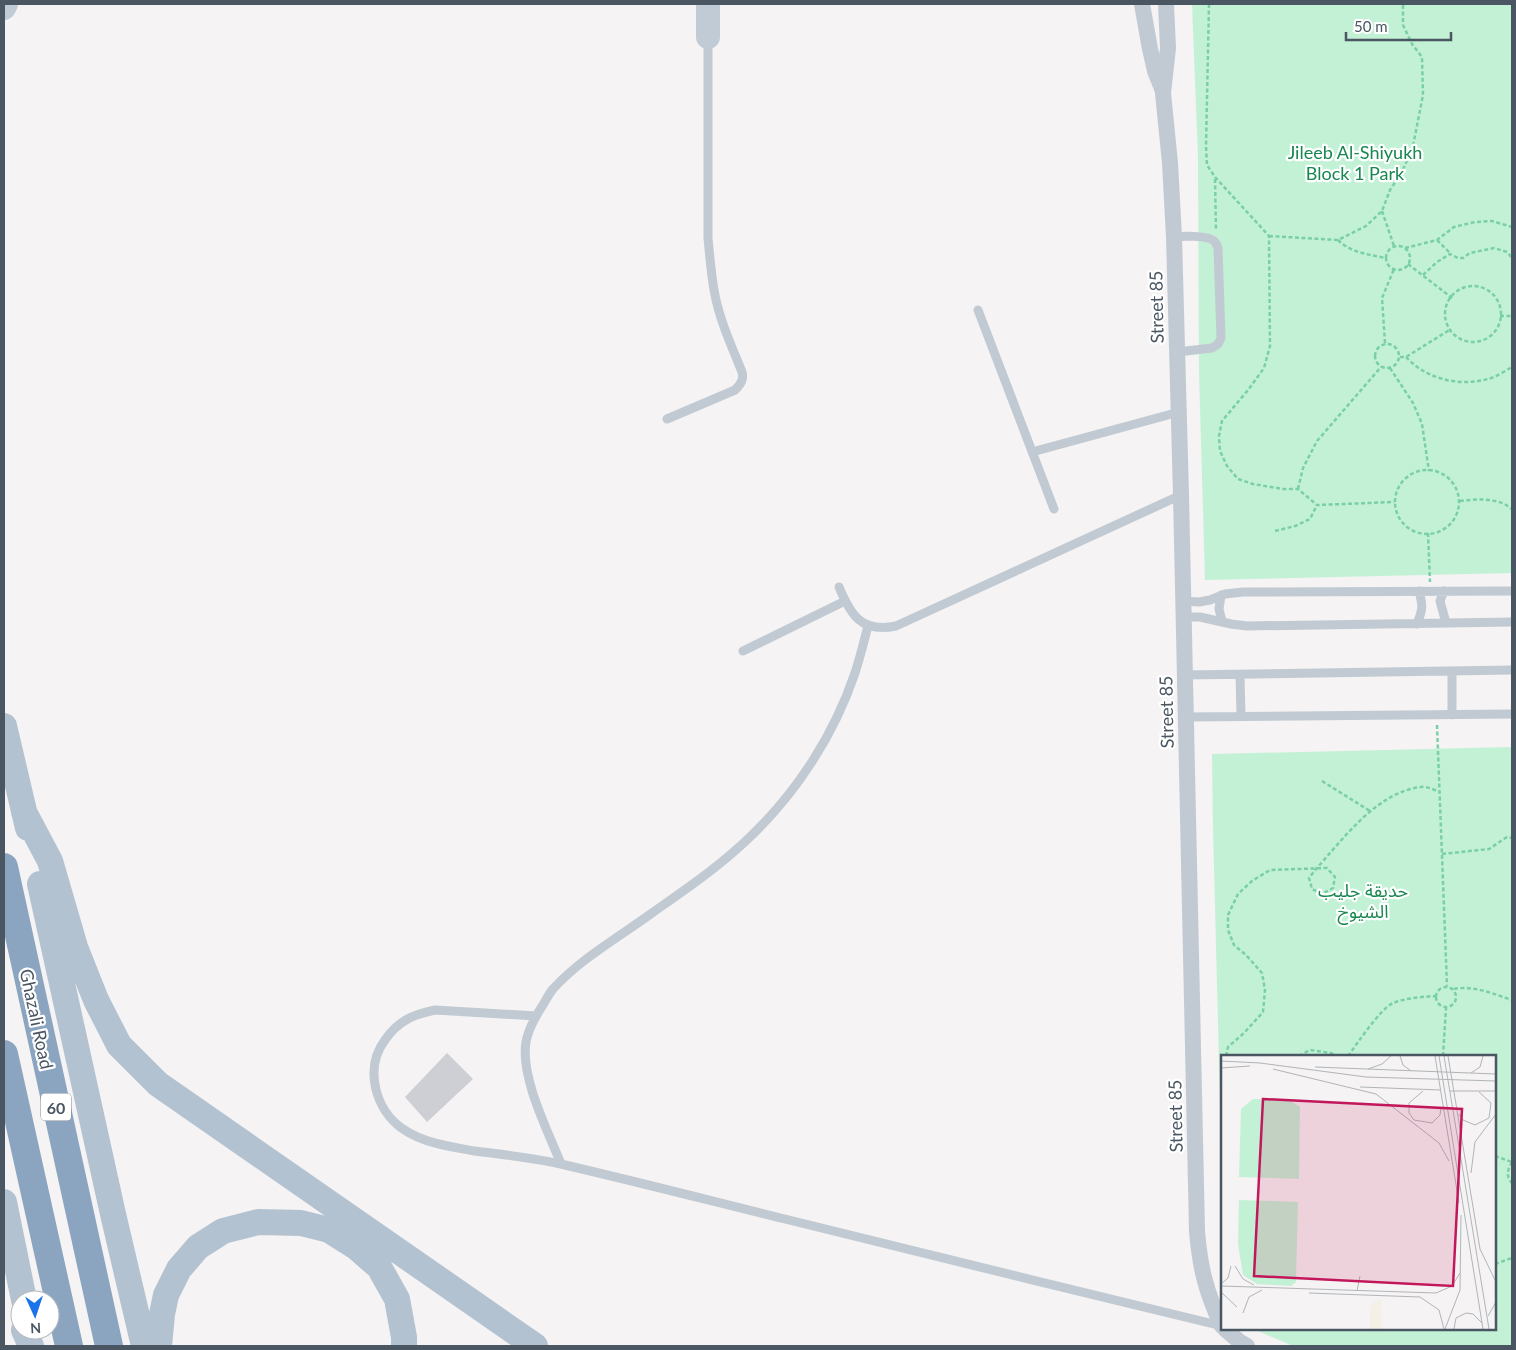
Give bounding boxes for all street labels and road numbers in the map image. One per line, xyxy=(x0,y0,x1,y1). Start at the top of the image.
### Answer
street label: Street 85 xyxy=(1144,270,1168,344)
street label: Street 85 xyxy=(1154,675,1178,749)
street label: Ghazali Road xyxy=(16,967,58,1071)
street label: Street 85 xyxy=(1163,1079,1187,1153)
road number: 60 xyxy=(41,1094,71,1120)

